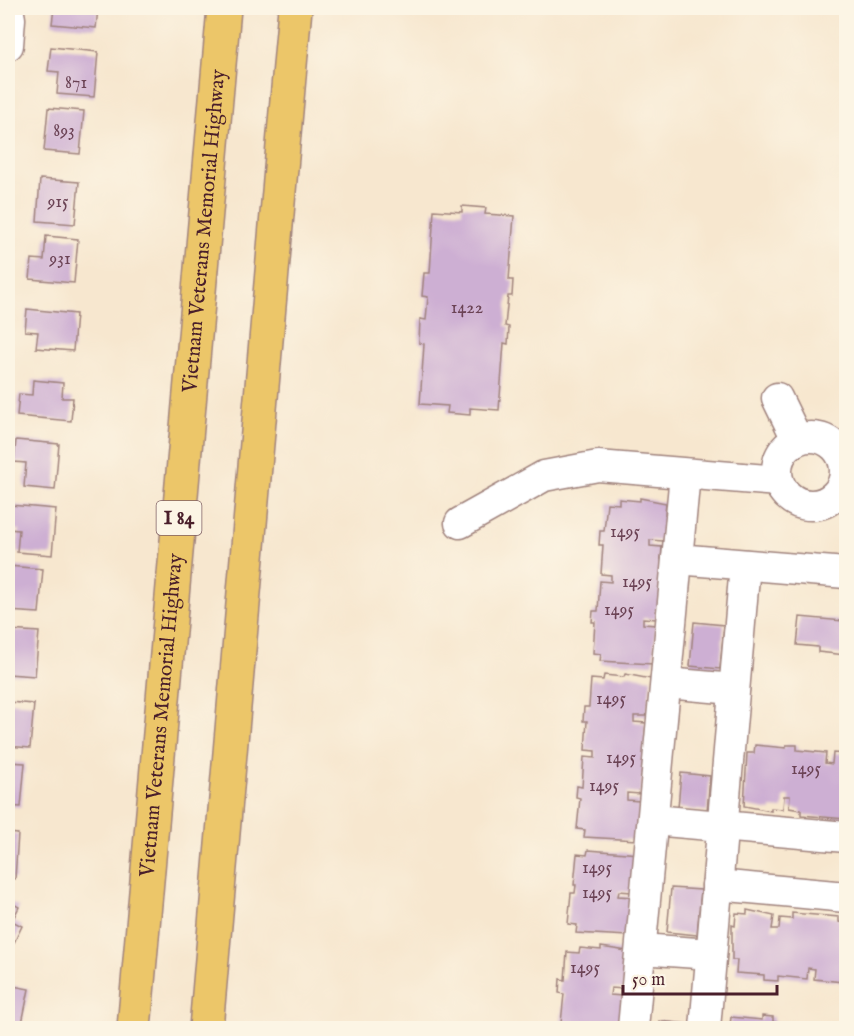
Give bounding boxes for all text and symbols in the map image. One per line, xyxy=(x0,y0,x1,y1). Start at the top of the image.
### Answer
street label: Vietnam Veterans Memorial Highway xyxy=(177,68,232,395)
house number: 871 xyxy=(65,72,87,95)
house number: 893 xyxy=(53,120,75,143)
house number: 915 xyxy=(46,191,69,214)
house number: 931 xyxy=(48,248,71,271)
house number: 1422 xyxy=(451,297,483,320)
road number: I 84 xyxy=(156,501,201,535)
house number: 1495 xyxy=(610,521,640,544)
street label: Vietnam Veterans Memorial Highway xyxy=(134,552,189,879)
house number: 1495 xyxy=(622,571,652,594)
house number: 1495 xyxy=(604,599,634,622)
house number: 1495 xyxy=(596,688,626,711)
house number: 1495 xyxy=(606,747,636,770)
house number: 1495 xyxy=(791,758,821,781)
house number: 1495 xyxy=(589,775,619,798)
house number: 1495 xyxy=(582,857,612,880)
house number: 1495 xyxy=(582,882,612,905)
house number: 1495 xyxy=(570,957,600,980)
scale bar xyxy=(623,958,778,996)
text: 50 m xyxy=(632,969,665,992)

